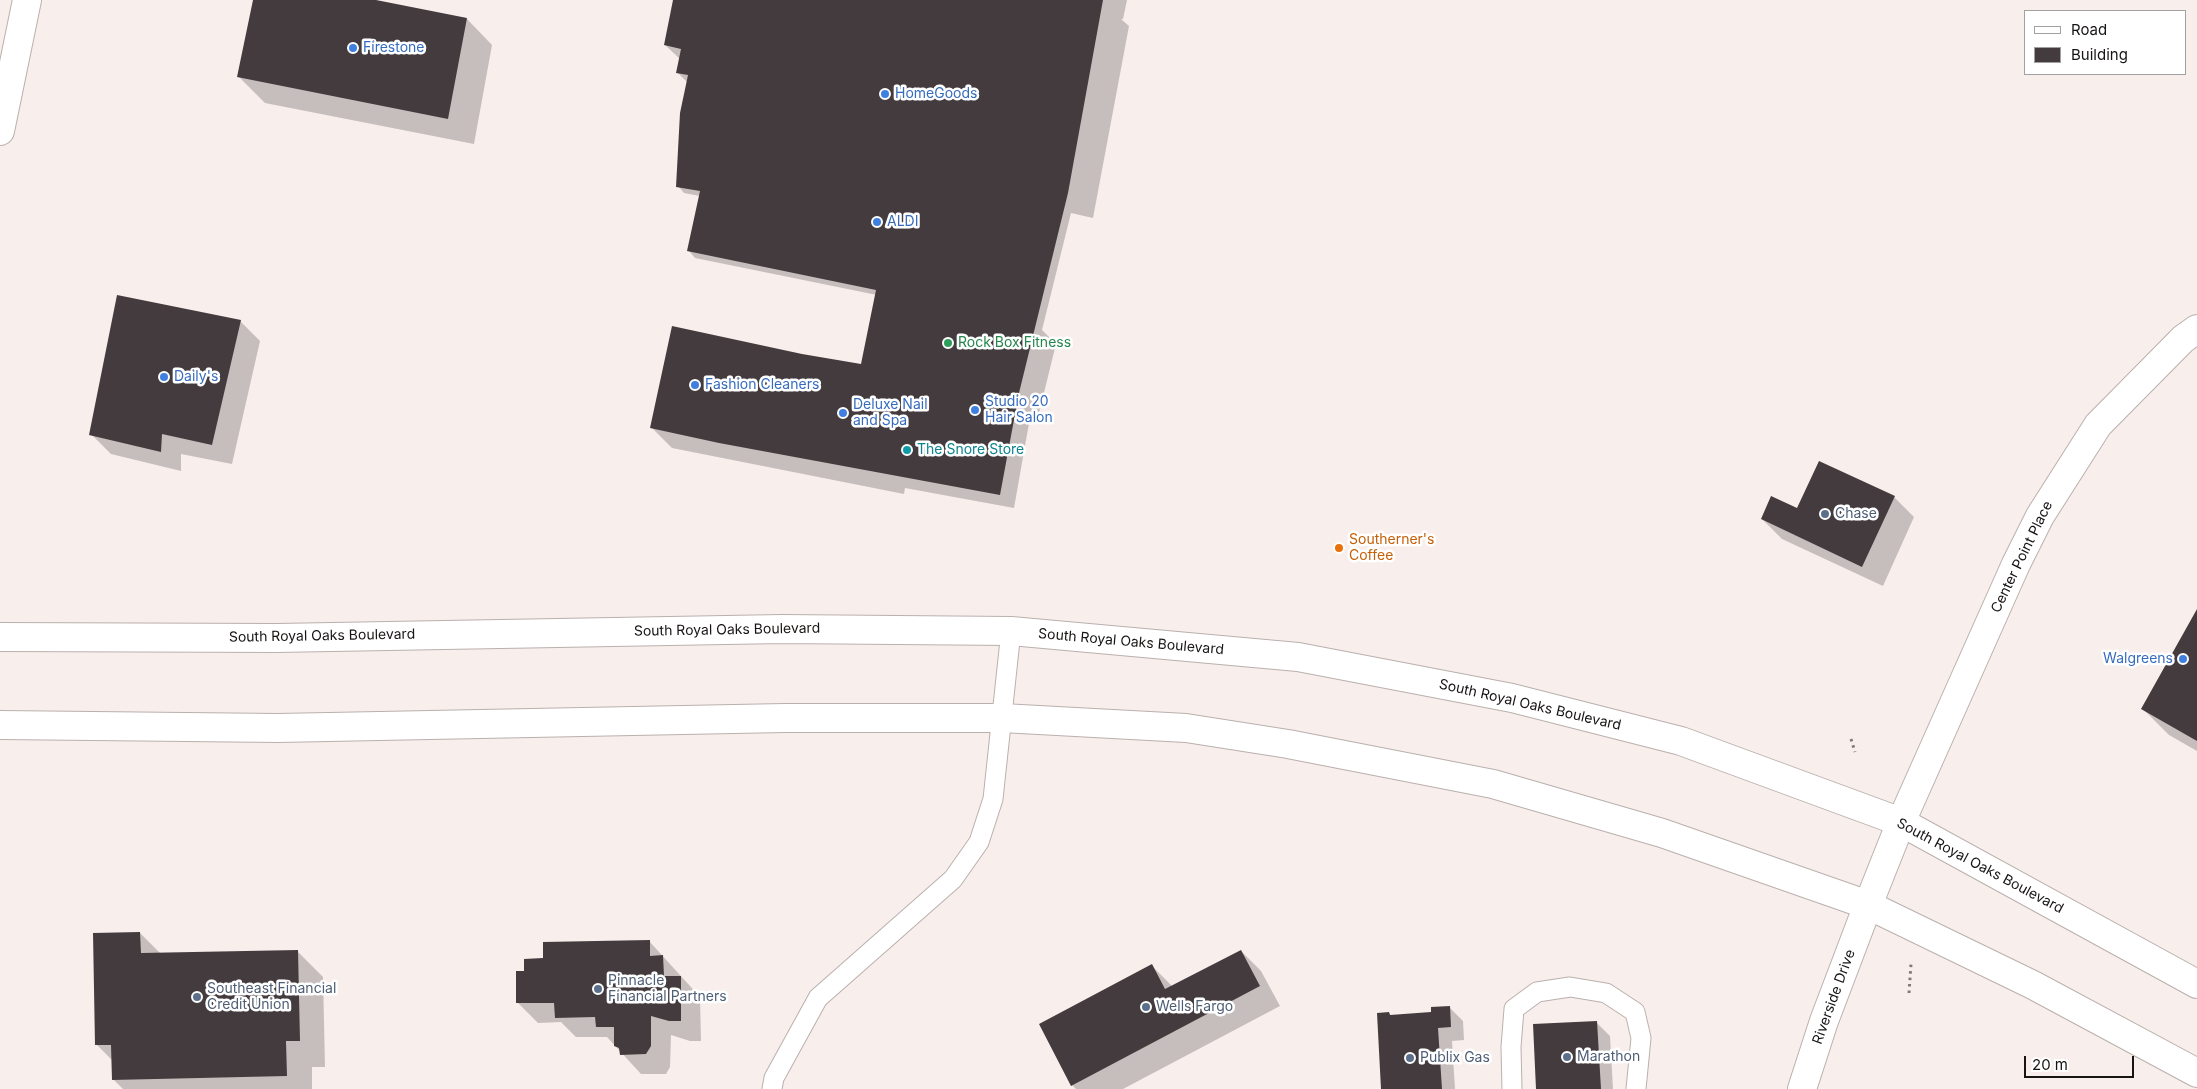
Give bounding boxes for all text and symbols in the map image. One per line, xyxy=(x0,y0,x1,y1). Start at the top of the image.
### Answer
legend xyxy=(2024,10,2187,75)
text: Road xyxy=(2071,20,2107,39)
place label: Firestone xyxy=(363,40,425,56)
marker: Firestone xyxy=(347,42,359,54)
text: Building xyxy=(2071,45,2128,64)
place label: HomeGoods xyxy=(895,86,977,102)
marker: HomeGoods xyxy=(879,88,891,100)
place label: ALDI xyxy=(887,214,918,230)
marker: ALDI xyxy=(871,216,883,228)
place label: Rock Box Fitness xyxy=(958,335,1071,351)
marker: Rock Box Fitness xyxy=(942,337,954,349)
place label: Daily's xyxy=(174,369,218,385)
marker: Daily's xyxy=(158,371,170,383)
place label: Fashion Cleaners xyxy=(705,377,819,393)
marker: Fashion Cleaners xyxy=(689,379,701,391)
place label: Studio 20 Hair Salon xyxy=(985,394,1053,427)
place label: Deluxe Nail and Spa xyxy=(853,397,928,430)
marker: Studio 20 Hair Salon xyxy=(969,404,981,416)
marker: Deluxe Nail and Spa xyxy=(837,407,849,419)
place label: The Snore Store xyxy=(917,442,1024,458)
marker: The Snore Store xyxy=(901,444,913,456)
street label: Center Point Place xyxy=(1988,498,2056,616)
place label: Chase xyxy=(1835,506,1877,522)
marker: Chase xyxy=(1819,508,1831,520)
place label: Southerner's Coffee xyxy=(1349,532,1434,564)
marker: Southerner's Coffee xyxy=(1333,542,1345,554)
street label: South Royal Oaks Boulevard xyxy=(634,620,820,640)
street label: South Royal Oaks Boulevard xyxy=(229,626,415,646)
street label: South Royal Oaks Boulevard xyxy=(1037,626,1225,658)
place label: Walgreens xyxy=(2103,651,2173,667)
marker: Walgreens xyxy=(2177,653,2189,665)
street label: South Royal Oaks Boulevard xyxy=(1437,676,1623,734)
street label: South Royal Oaks Boulevard xyxy=(1894,815,2066,917)
street label: Riverside Drive xyxy=(1809,947,1859,1047)
place label: Pinnacle Financial Partners xyxy=(608,973,727,1006)
place label: Southeast Financial Credit Union xyxy=(207,981,336,1014)
marker: Pinnacle Financial Partners xyxy=(592,983,604,995)
marker: Southeast Financial Credit Union xyxy=(191,991,203,1003)
place label: Wells Fargo xyxy=(1156,999,1233,1015)
marker: Wells Fargo xyxy=(1140,1001,1152,1013)
scale bar xyxy=(2027,1046,2137,1078)
place label: Marathon xyxy=(1577,1049,1640,1065)
place label: Publix Gas xyxy=(1420,1050,1490,1066)
marker: Marathon xyxy=(1561,1051,1573,1063)
marker: Publix Gas xyxy=(1404,1052,1416,1064)
text: 20 m xyxy=(2032,1055,2068,1074)

